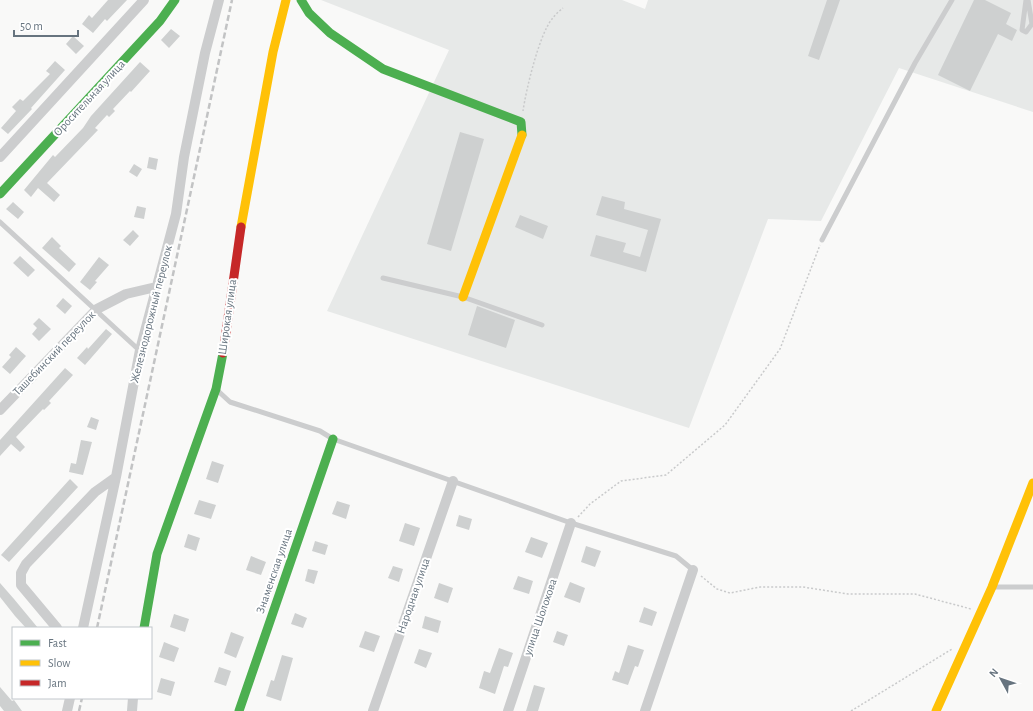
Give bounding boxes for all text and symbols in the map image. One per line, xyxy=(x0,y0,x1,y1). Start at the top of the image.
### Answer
scale bar xyxy=(14,12,78,38)
text: 50 m xyxy=(20,20,43,32)
street label: Оросительная улица xyxy=(51,57,128,139)
street label: Железнодорожный переулок xyxy=(128,244,175,384)
street label: Широкая улица xyxy=(216,278,239,356)
street label: Ташебинский переулок xyxy=(11,308,98,398)
street label: Знаменская улица xyxy=(254,527,295,615)
street label: Народная улица xyxy=(394,556,433,636)
street label: улица Шолохова xyxy=(521,577,560,658)
legend xyxy=(12,627,152,699)
text: Fast xyxy=(48,637,67,649)
text: Slow xyxy=(48,657,70,669)
north arrow xyxy=(981,659,1021,699)
text: N xyxy=(987,666,1000,679)
text: Jam xyxy=(48,677,67,689)

